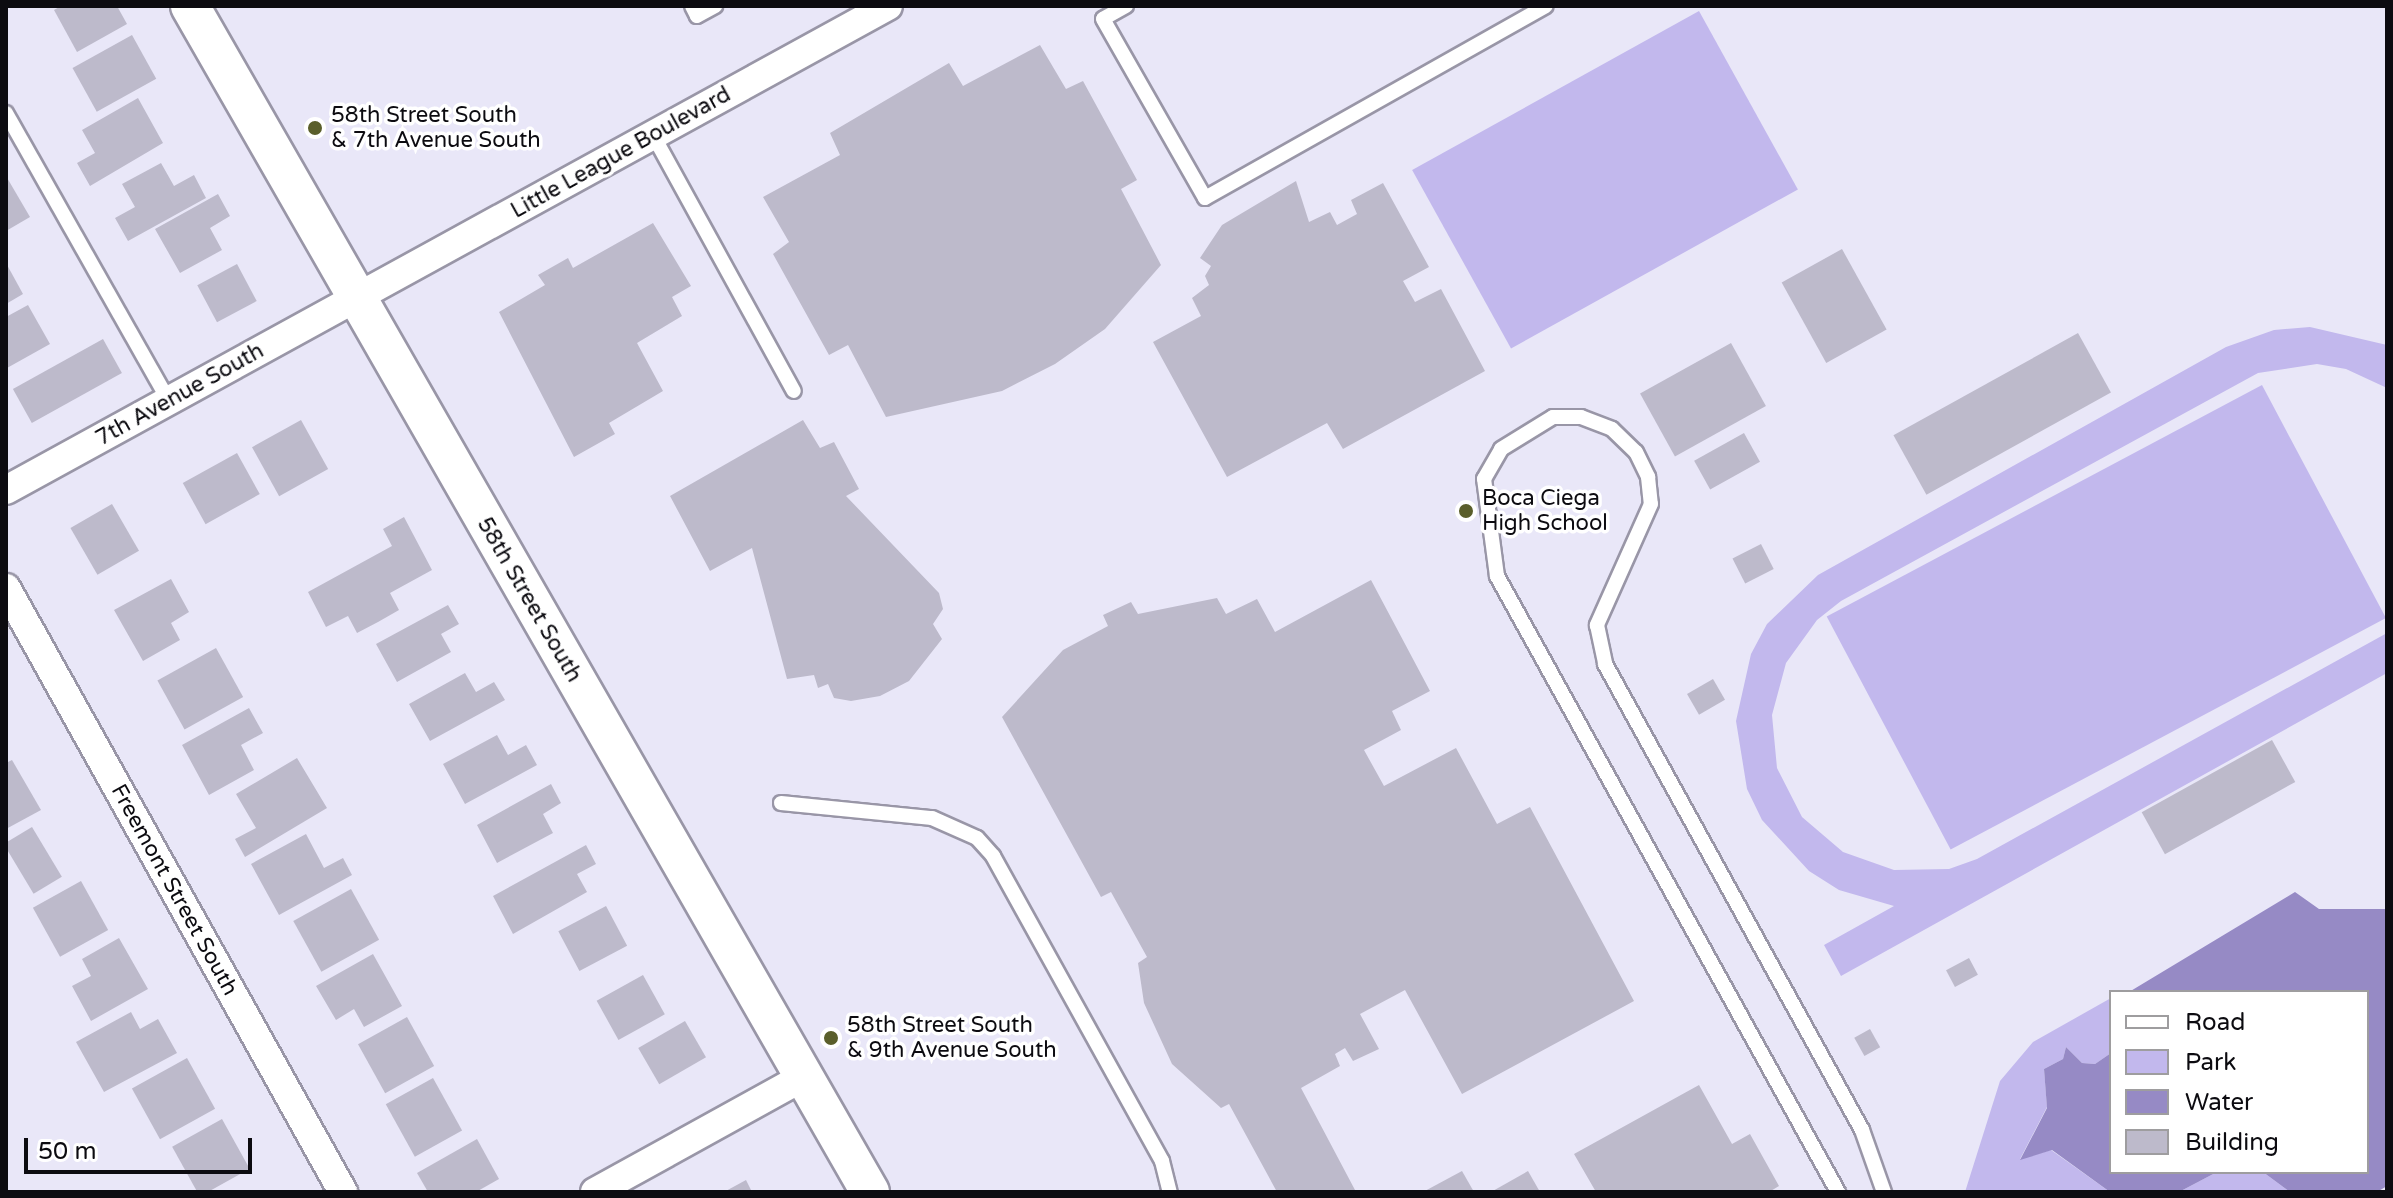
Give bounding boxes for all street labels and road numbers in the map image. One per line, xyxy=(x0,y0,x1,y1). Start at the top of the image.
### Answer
street label: Little League Boulevard xyxy=(507,82,735,224)
street label: 7th Avenue South xyxy=(91,338,269,452)
street label: 58th Street South xyxy=(471,513,587,687)
street label: Freemont Street South xyxy=(105,780,243,1000)

